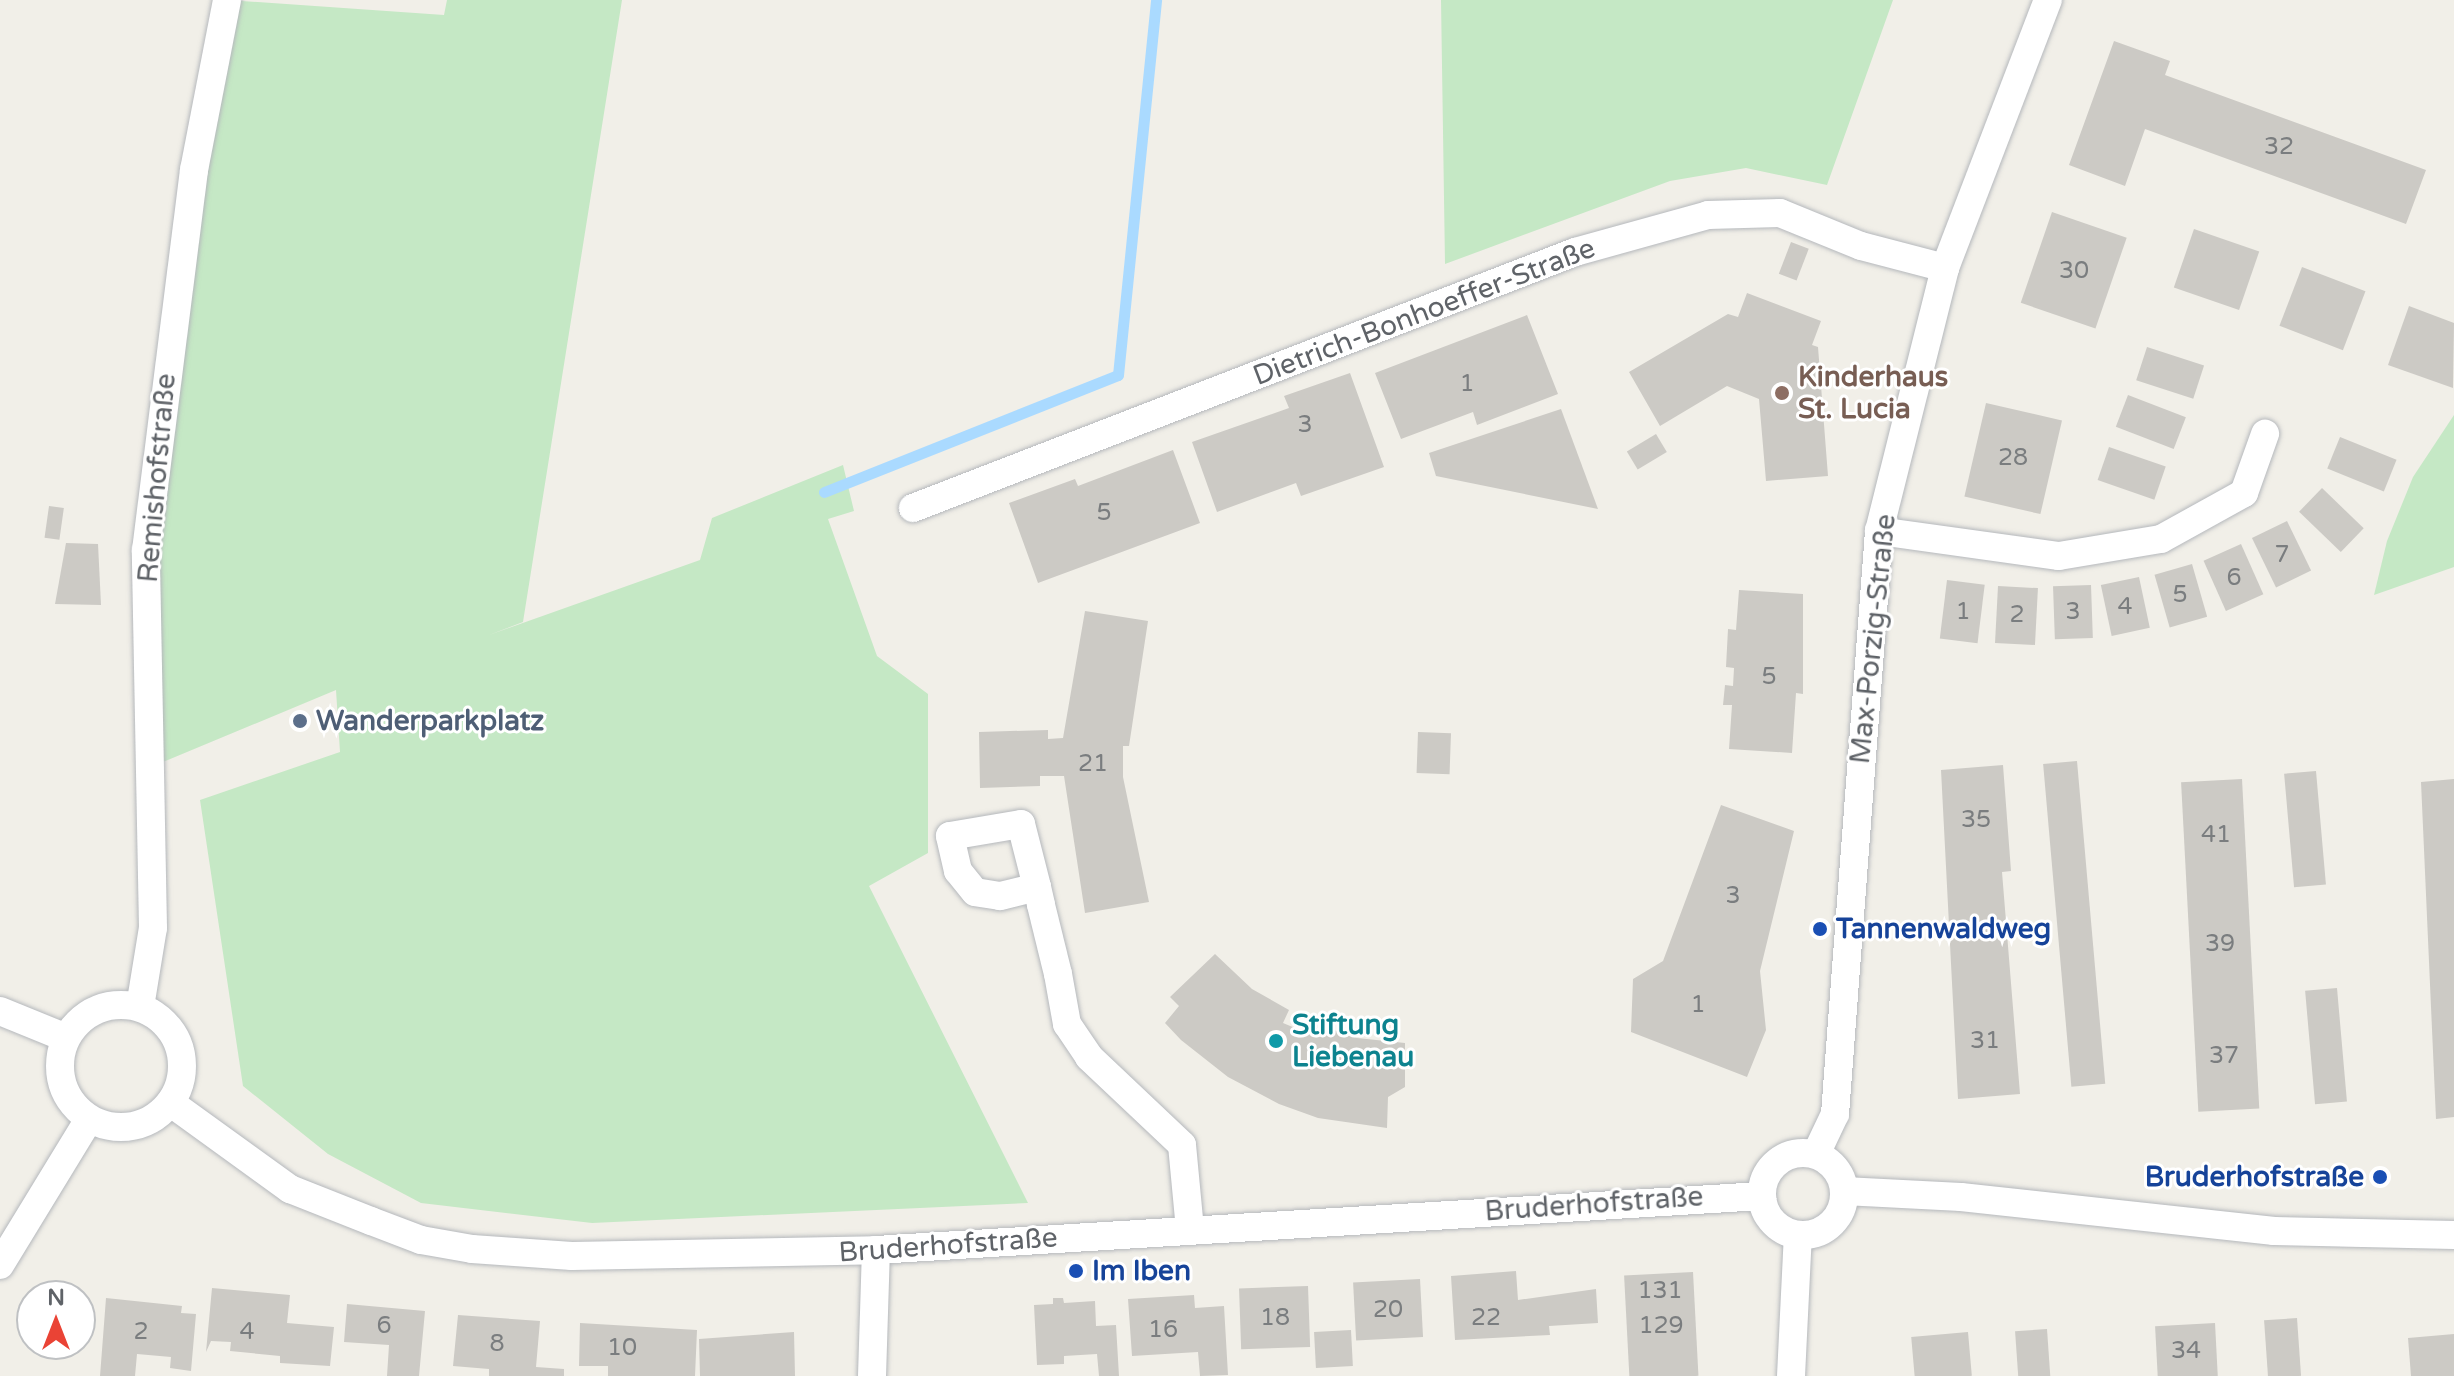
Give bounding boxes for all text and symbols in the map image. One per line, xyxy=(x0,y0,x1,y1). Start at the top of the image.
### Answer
house number: 32 xyxy=(2264,133,2294,161)
street label: Dietrich-Bonhoeffer-Straße xyxy=(1248,231,1600,393)
house number: 30 xyxy=(2059,257,2089,285)
place label: Kinderhaus St. Lucia xyxy=(1798,360,1948,426)
house number: 1 xyxy=(1459,370,1475,398)
street label: Remishofstraße xyxy=(131,372,183,584)
marker: Kinderhaus St. Lucia xyxy=(1773,384,1791,402)
house number: 3 xyxy=(1297,411,1313,439)
house number: 28 xyxy=(1998,444,2028,472)
house number: 5 xyxy=(1096,499,1112,527)
street label: Max-Porzig-Straße xyxy=(1843,512,1903,766)
house number: 7 xyxy=(2274,541,2290,569)
house number: 6 xyxy=(2226,564,2242,592)
house number: 5 xyxy=(2172,581,2188,609)
house number: 4 xyxy=(2117,593,2133,621)
house number: 1 xyxy=(1955,598,1971,626)
house number: 3 xyxy=(2065,598,2081,626)
house number: 2 xyxy=(2009,601,2025,629)
house number: 5 xyxy=(1761,663,1777,691)
place label: Wanderparkplatz xyxy=(316,704,544,738)
marker: Wanderparkplatz xyxy=(291,712,309,730)
house number: 21 xyxy=(1078,750,1108,778)
house number: 35 xyxy=(1961,806,1991,834)
house number: 41 xyxy=(2201,821,2231,849)
house number: 3 xyxy=(1725,882,1741,910)
place label: Tannenwaldweg xyxy=(1836,912,2051,946)
marker: Tannenwaldweg xyxy=(1811,920,1829,938)
house number: 39 xyxy=(2205,930,2235,958)
house number: 1 xyxy=(1690,991,1706,1019)
place label: Stiftung Liebenau xyxy=(1292,1008,1414,1074)
house number: 31 xyxy=(1970,1027,2000,1055)
marker: Stiftung Liebenau xyxy=(1267,1032,1285,1050)
house number: 37 xyxy=(2209,1042,2239,1070)
place label: Bruderhofstraße xyxy=(2145,1160,2364,1194)
marker: Bruderhofstraße xyxy=(2371,1168,2389,1186)
street label: Bruderhofstraße xyxy=(1483,1180,1705,1228)
street label: Bruderhofstraße xyxy=(837,1221,1059,1269)
place label: Im Iben xyxy=(1092,1254,1191,1288)
marker: Im Iben xyxy=(1067,1262,1085,1280)
house number: 131 xyxy=(1637,1277,1683,1305)
north arrow xyxy=(16,1280,96,1360)
text: N xyxy=(47,1285,65,1311)
house number: 20 xyxy=(1373,1296,1403,1324)
house number: 18 xyxy=(1260,1304,1290,1332)
house number: 22 xyxy=(1471,1304,1501,1332)
house number: 6 xyxy=(376,1312,392,1340)
house number: 129 xyxy=(1638,1312,1684,1340)
house number: 16 xyxy=(1148,1316,1178,1344)
house number: 2 xyxy=(133,1318,149,1346)
house number: 4 xyxy=(239,1318,255,1346)
house number: 8 xyxy=(489,1330,505,1358)
house number: 10 xyxy=(607,1334,637,1362)
house number: 34 xyxy=(2171,1337,2201,1365)

